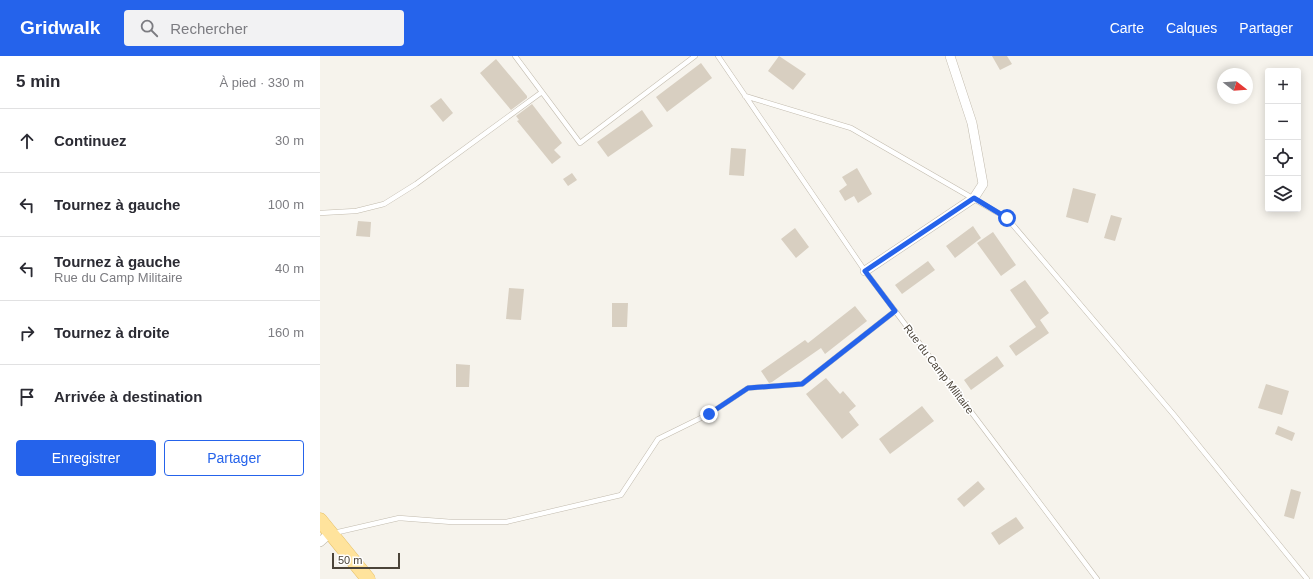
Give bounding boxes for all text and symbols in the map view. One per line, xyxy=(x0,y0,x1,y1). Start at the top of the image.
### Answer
search box xyxy=(124,10,404,46)
text: Gridwalk xyxy=(20,17,100,38)
icon: search xyxy=(138,17,160,39)
text: Rechercher xyxy=(170,20,248,37)
text: Carte xyxy=(1110,20,1144,36)
text: Calques xyxy=(1166,20,1217,36)
text: Partager xyxy=(1239,20,1293,36)
north arrow xyxy=(1217,68,1253,104)
map controls xyxy=(1265,68,1301,212)
button: + xyxy=(1265,68,1301,104)
text: 5 min xyxy=(16,72,60,91)
text: À pied · 330 m xyxy=(219,75,304,90)
button: − xyxy=(1265,104,1301,140)
icon: ahead xyxy=(16,130,38,152)
text: Continuez xyxy=(54,132,127,149)
text: 30 m xyxy=(275,133,304,148)
button: locate xyxy=(1265,140,1301,176)
button: layers xyxy=(1265,176,1301,212)
icon: left xyxy=(16,194,38,216)
text: Tournez à gauche xyxy=(54,196,180,213)
text: 100 m xyxy=(268,197,304,212)
route start xyxy=(998,209,1016,227)
text: Tournez à gauche xyxy=(54,253,180,270)
icon: left xyxy=(16,258,38,280)
text: 40 m xyxy=(275,261,304,276)
text: Rue du Camp Militaire xyxy=(54,270,183,285)
icon: right xyxy=(16,322,38,344)
street label: Rue du Camp Militaire xyxy=(901,322,977,416)
text: Tournez à droite xyxy=(54,324,170,341)
text: 160 m xyxy=(268,325,304,340)
icon: arrive xyxy=(16,386,38,408)
text: Arrivée à destination xyxy=(54,388,202,405)
route end xyxy=(700,405,718,423)
button: Enregistrer xyxy=(16,440,156,476)
button: Partager xyxy=(164,440,304,476)
scale bar xyxy=(332,551,400,570)
text: 50 m xyxy=(338,554,362,566)

